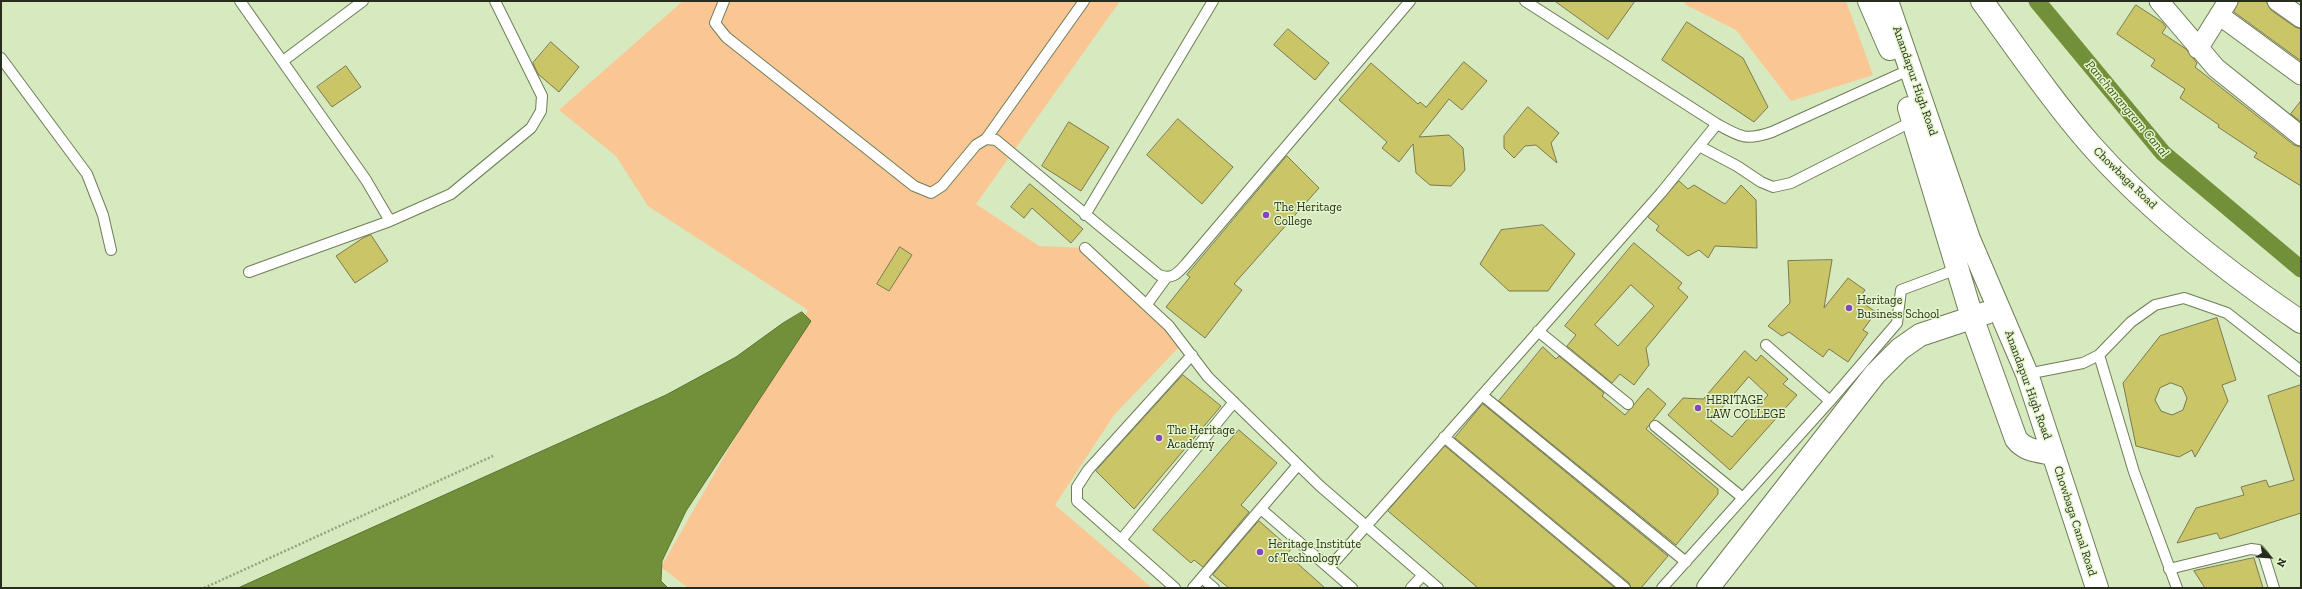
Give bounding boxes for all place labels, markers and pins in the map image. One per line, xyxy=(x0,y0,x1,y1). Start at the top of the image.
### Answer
place label: The Heritage College xyxy=(1274,201,1342,229)
marker: The Heritage College xyxy=(1261,210,1271,220)
place label: Heritage Business School xyxy=(1857,294,1940,322)
marker: Heritage Business School xyxy=(1844,303,1854,313)
place label: HERITAGE LAW COLLEGE xyxy=(1706,394,1785,422)
marker: HERITAGE LAW COLLEGE xyxy=(1693,403,1703,413)
place label: The Heritage Academy xyxy=(1167,424,1235,452)
marker: The Heritage Academy xyxy=(1154,433,1164,443)
place label: Heritage Institute of Technology xyxy=(1268,538,1361,566)
marker: Heritage Institute of Technology xyxy=(1255,547,1265,557)

